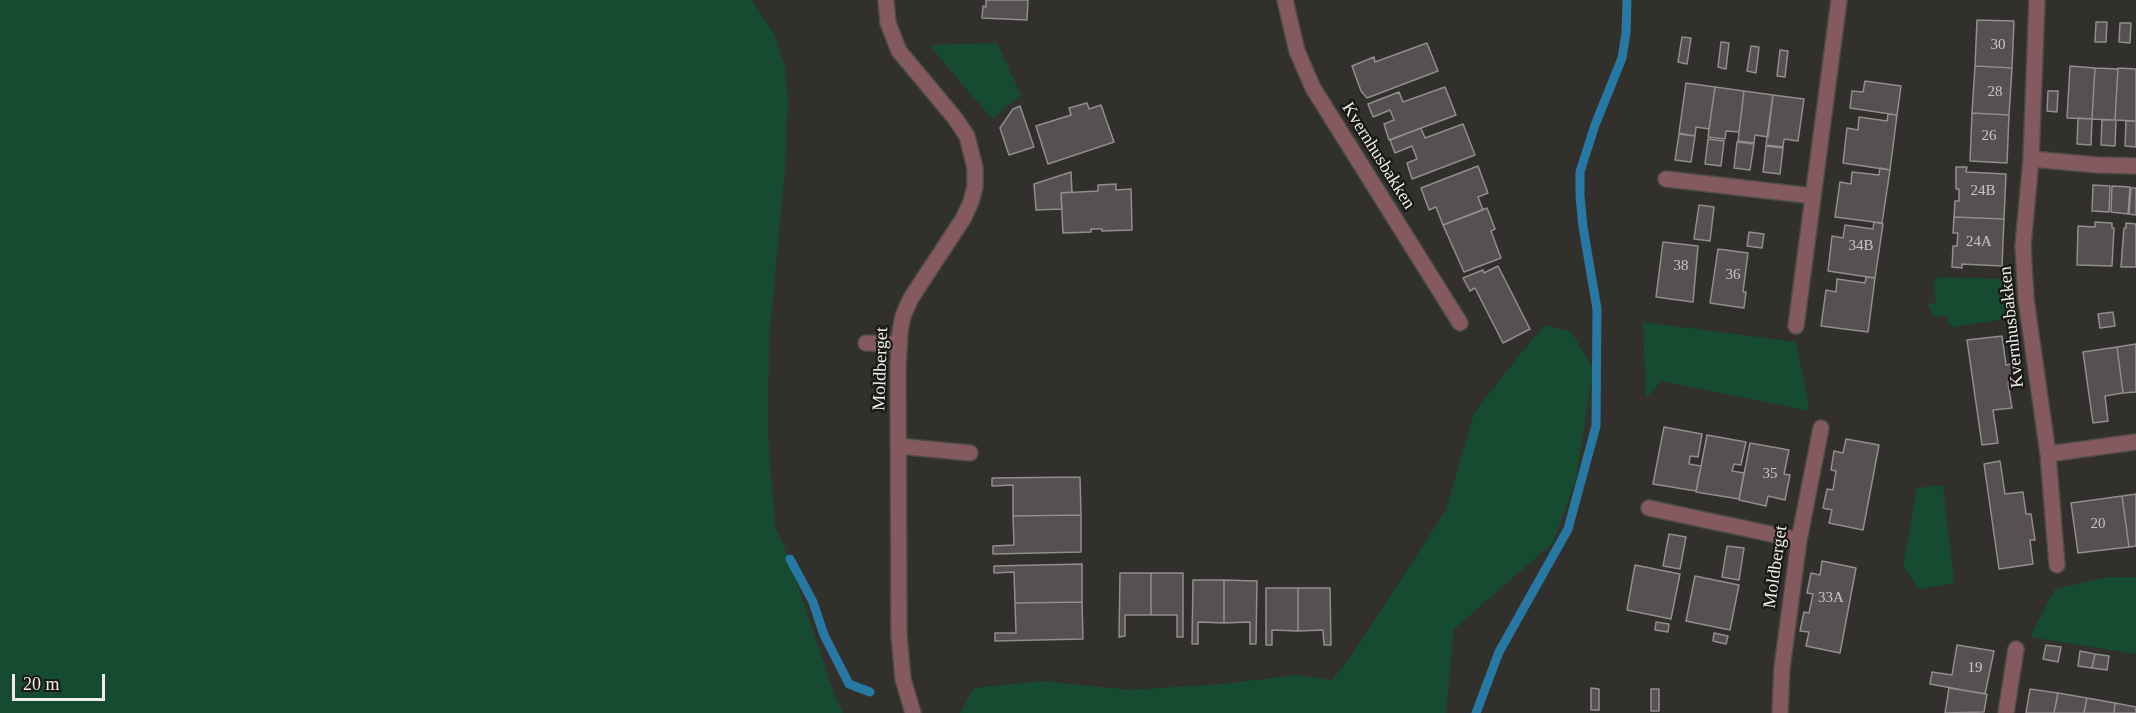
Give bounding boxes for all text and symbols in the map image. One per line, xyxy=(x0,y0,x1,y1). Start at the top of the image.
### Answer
house number: 30 xyxy=(1990,36,2006,54)
house number: 28 xyxy=(1988,83,2002,101)
street label: Kvernhusbakken xyxy=(1337,99,1419,213)
house number: 26 xyxy=(1982,127,1996,145)
house number: 24B xyxy=(1970,182,1996,200)
house number: 24A xyxy=(1966,233,1992,251)
house number: 34B xyxy=(1848,237,1874,255)
house number: 38 xyxy=(1674,257,1688,275)
street label: Kvernhusbakken xyxy=(1995,265,2029,389)
house number: 36 xyxy=(1726,266,1740,284)
street label: Moldberget xyxy=(869,327,893,411)
house number: 35 xyxy=(1762,465,1778,483)
house number: 20 xyxy=(2090,515,2106,533)
street label: Moldberget xyxy=(1759,524,1793,610)
house number: 33A xyxy=(1818,589,1844,607)
house number: 19 xyxy=(1968,659,1982,677)
scale bar xyxy=(15,662,108,700)
text: 20 m xyxy=(23,674,60,694)

